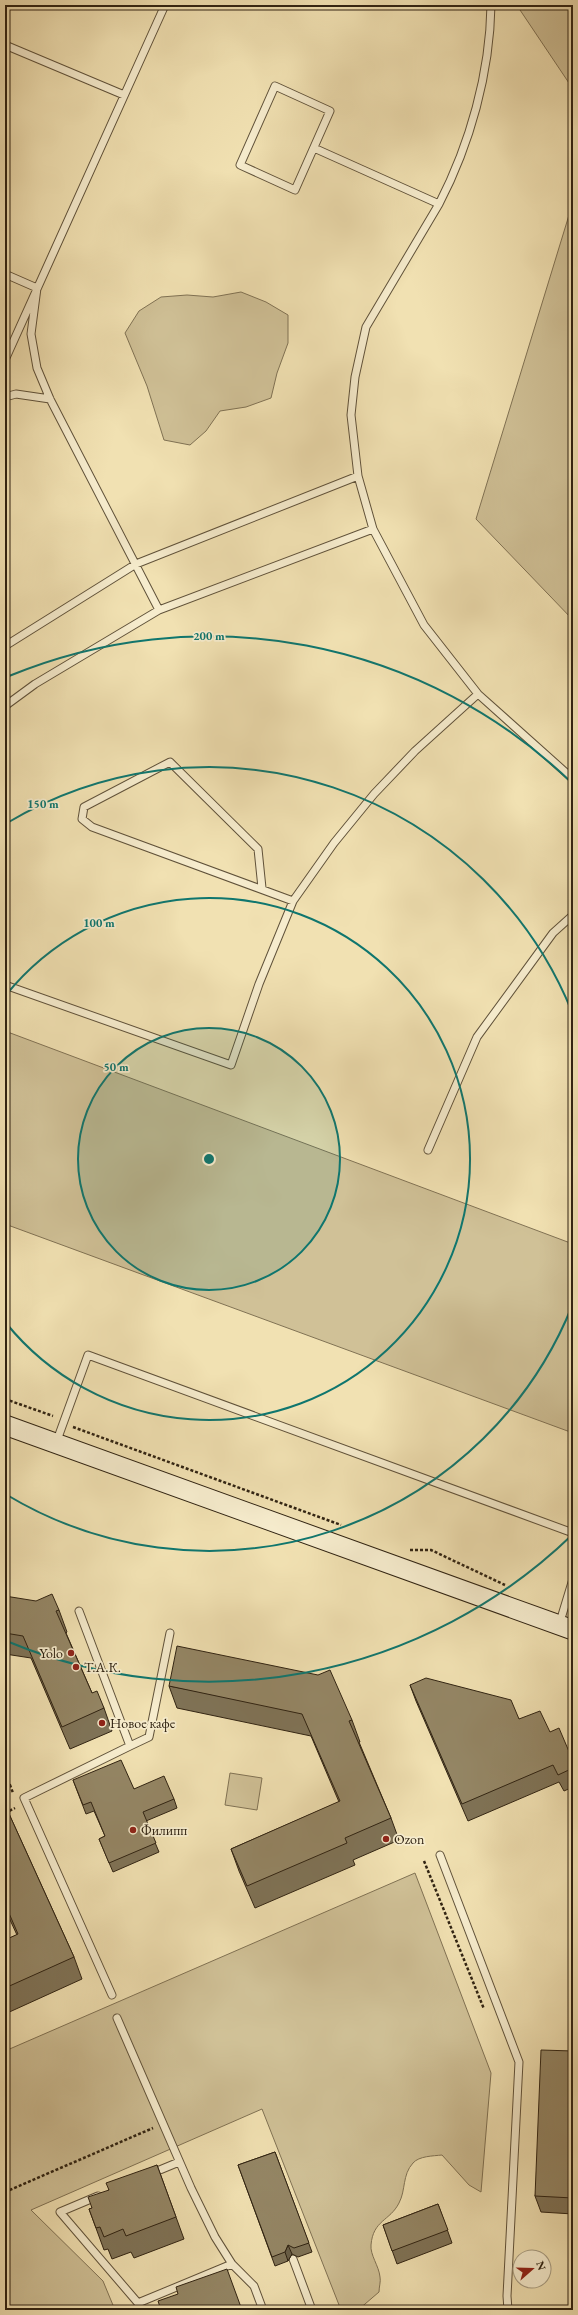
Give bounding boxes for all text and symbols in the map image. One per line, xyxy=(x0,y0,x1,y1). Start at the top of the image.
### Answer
text: 200 m xyxy=(193,628,225,644)
text: 150 m xyxy=(27,796,59,812)
text: 100 m xyxy=(83,915,115,931)
text: 50 m xyxy=(103,1059,129,1075)
centre of rings xyxy=(202,1152,216,1166)
place label: Yolo xyxy=(39,1644,63,1662)
marker: Yolo xyxy=(66,1648,76,1658)
place label: Т.А.К. xyxy=(84,1658,121,1676)
marker: Т.А.К. xyxy=(71,1662,81,1672)
place label: Новое кафе xyxy=(110,1714,176,1732)
marker: Новое кафе xyxy=(97,1718,107,1728)
place label: Филипп xyxy=(141,1821,187,1839)
marker: Филипп xyxy=(128,1825,138,1835)
place label: Ozon xyxy=(394,1830,425,1848)
marker: Ozon xyxy=(381,1834,391,1844)
north arrow xyxy=(512,2249,552,2289)
text: N xyxy=(533,2259,550,2272)

